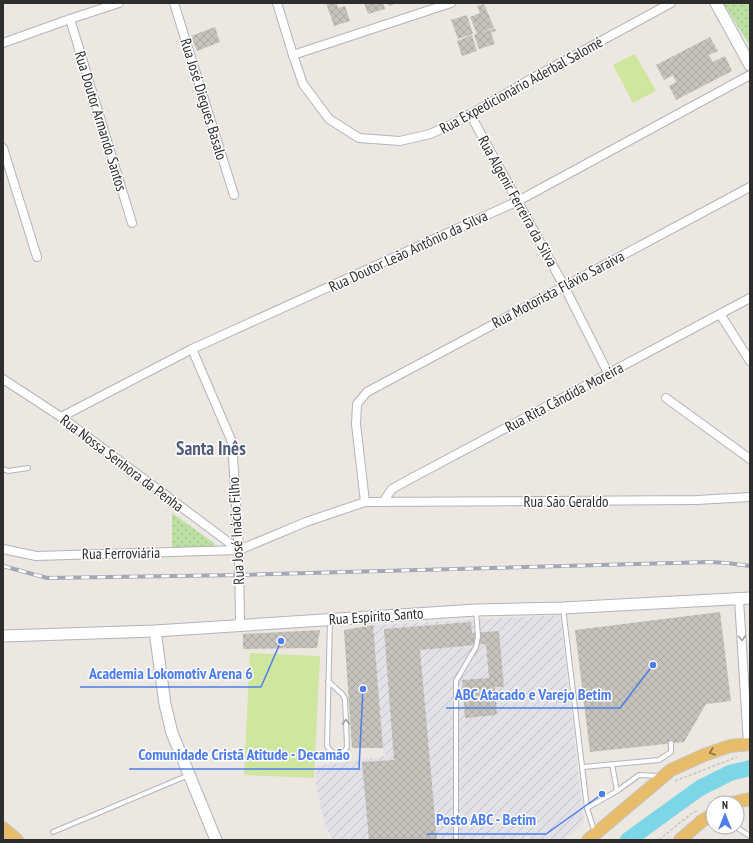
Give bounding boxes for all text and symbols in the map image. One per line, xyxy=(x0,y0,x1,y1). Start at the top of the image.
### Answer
street label: Rua Expedicionário Aderbal Salomé xyxy=(436,32,606,138)
street label: Rua José Diegues Basalo xyxy=(176,36,232,162)
street label: Rua Doutor Armando Santos xyxy=(71,49,131,193)
street label: Rua Algenir Ferreira da Silva xyxy=(474,132,562,270)
street label: Rua Doutor Leão Antônio da Silva xyxy=(326,206,490,296)
street label: Rua Motorista Flávio Saraiva xyxy=(489,246,627,332)
street label: Rua Rita Cândida Moreira xyxy=(502,358,626,436)
street label: Rua Nossa Senhora da Penha xyxy=(56,410,188,516)
district label: Santa Inês xyxy=(176,436,246,460)
street label: Rua José Inácio Filho xyxy=(224,477,248,585)
street label: Rua São Geraldo xyxy=(523,492,609,511)
street label: Rua Ferroviária xyxy=(82,543,160,563)
street label: Rua Espírito Santo xyxy=(328,603,424,629)
one-way arrow xyxy=(737,635,746,641)
callout: Academia Lokomotiv Arena 6 xyxy=(80,659,261,687)
text: Academia Lokomotiv Arena 6 xyxy=(88,663,253,683)
callout: ABC Atacado e Varejo Betim xyxy=(446,680,620,708)
text: ABC Atacado e Varejo Betim xyxy=(454,684,611,704)
one-way arrow xyxy=(341,719,350,725)
callout: Comunidade Cristã Atitude - Decamão xyxy=(129,741,359,769)
text: Comunidade Cristã Atitude - Decamão xyxy=(138,744,350,764)
one-way arrow xyxy=(709,748,716,756)
north arrow xyxy=(705,795,745,835)
text: N xyxy=(722,798,728,812)
callout: Posto ABC - Betim xyxy=(427,806,546,834)
text: Posto ABC - Betim xyxy=(436,809,536,829)

